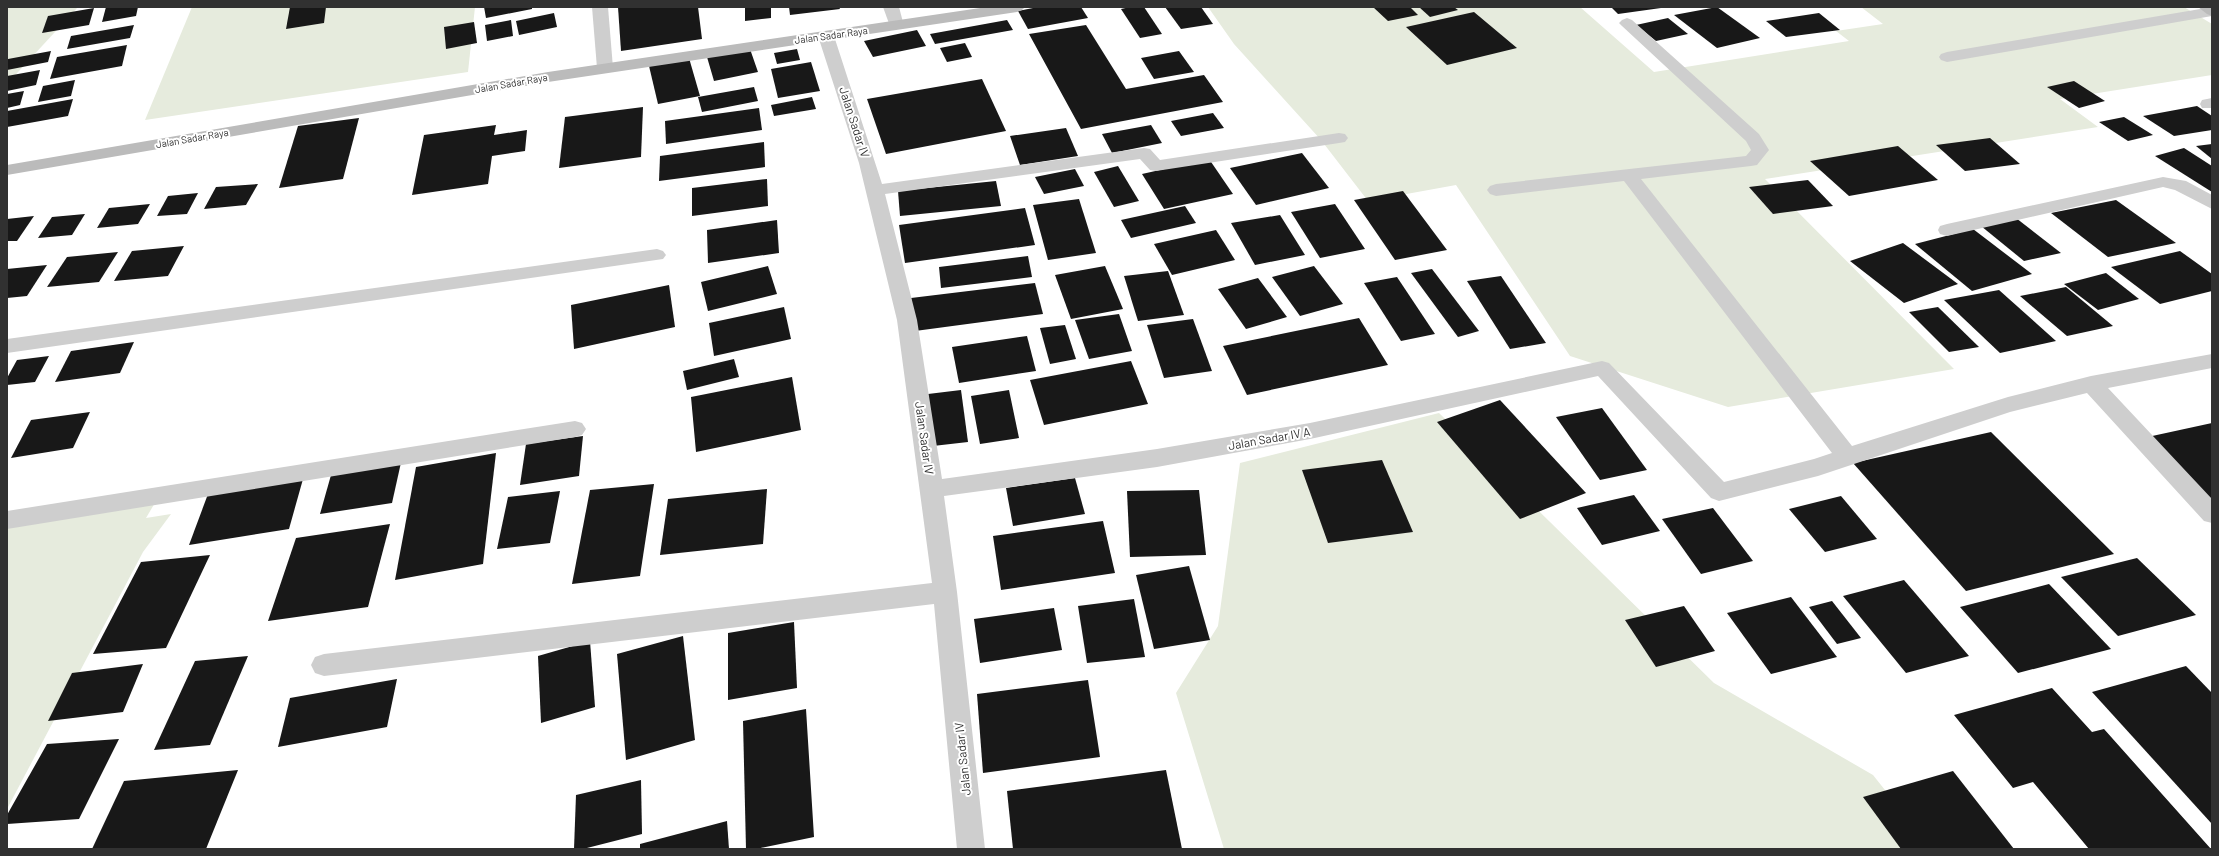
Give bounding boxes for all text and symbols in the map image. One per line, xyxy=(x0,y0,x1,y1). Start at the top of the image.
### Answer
street label: Jalan Sadar Raya xyxy=(794,24,868,46)
street label: Jalan Sadar Raya xyxy=(474,71,548,95)
street label: Jalan Sadar IV xyxy=(837,85,873,159)
street label: Jalan Sadar Raya xyxy=(155,126,229,150)
street label: Jalan Sadar IV xyxy=(913,401,937,475)
street label: Jalan Sadar IV A xyxy=(1227,424,1311,452)
street label: Jalan Sadar IV xyxy=(951,722,973,796)

